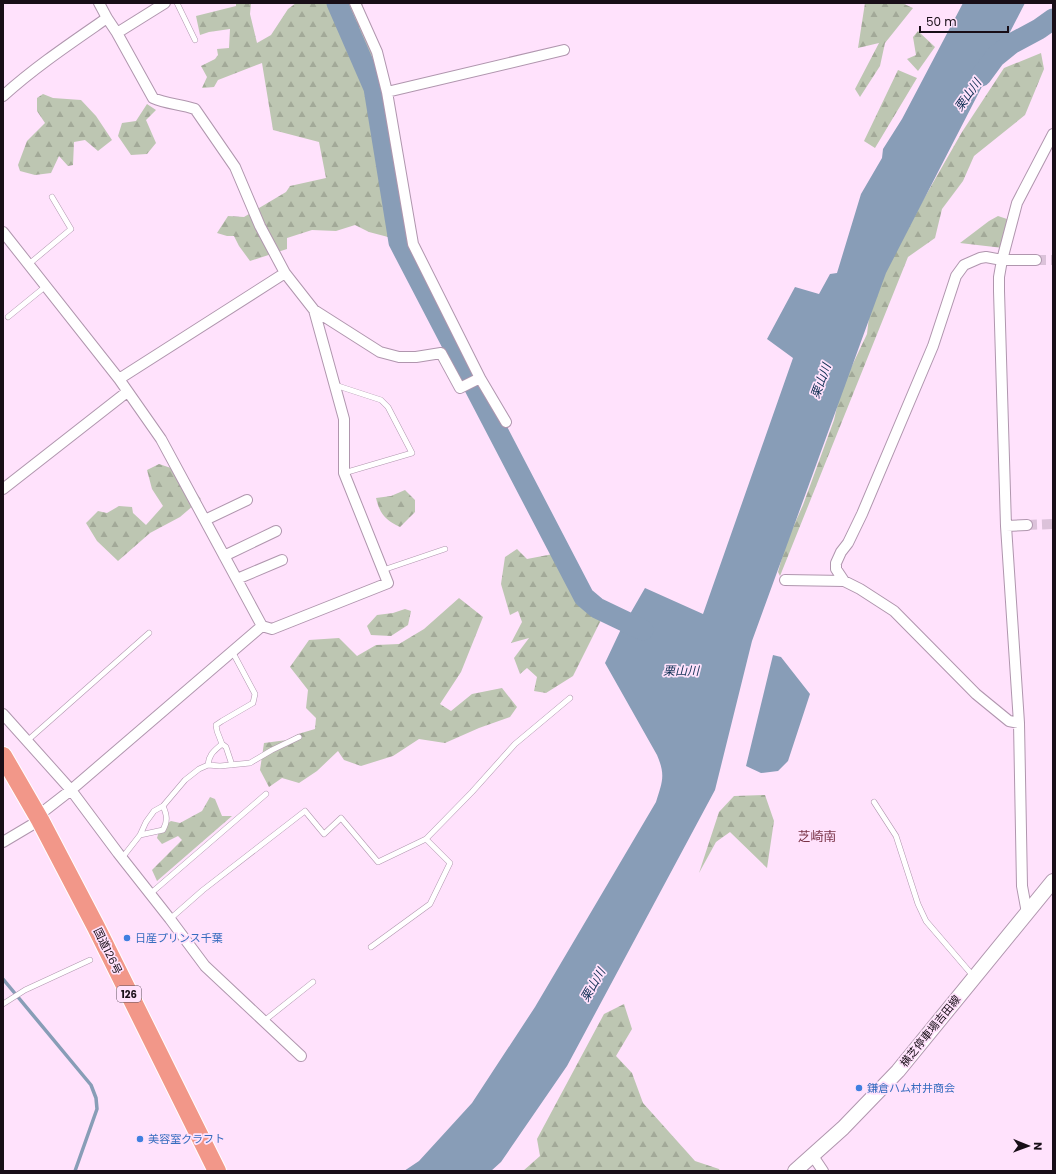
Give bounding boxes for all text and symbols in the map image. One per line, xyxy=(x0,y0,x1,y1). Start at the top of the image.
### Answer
scale bar xyxy=(920,8,1008,34)
text: 50 m xyxy=(926,13,957,30)
water label: 栗山川 xyxy=(950,73,986,114)
water label: 栗山川 xyxy=(806,359,835,401)
water label: 栗山川 xyxy=(663,662,701,679)
district label: 芝崎南 xyxy=(797,827,837,846)
street label: 国道126号 xyxy=(90,925,126,977)
place label: 日産プリンス千葉 xyxy=(135,930,223,946)
marker: 日産プリンス千葉 xyxy=(122,933,132,943)
water label: 栗山川 xyxy=(576,963,610,1005)
road number: 126 xyxy=(117,986,141,1002)
street label: 横芝停車場吉田線 xyxy=(896,992,964,1070)
place label: 鎌倉ハム村井商会 xyxy=(867,1080,955,1096)
marker: 鎌倉ハム村井商会 xyxy=(854,1083,864,1093)
north arrow xyxy=(1008,1126,1048,1166)
place label: 美容室クラフト xyxy=(148,1131,225,1147)
marker: 美容室クラフト xyxy=(135,1134,145,1144)
text: N xyxy=(1030,1142,1046,1150)

